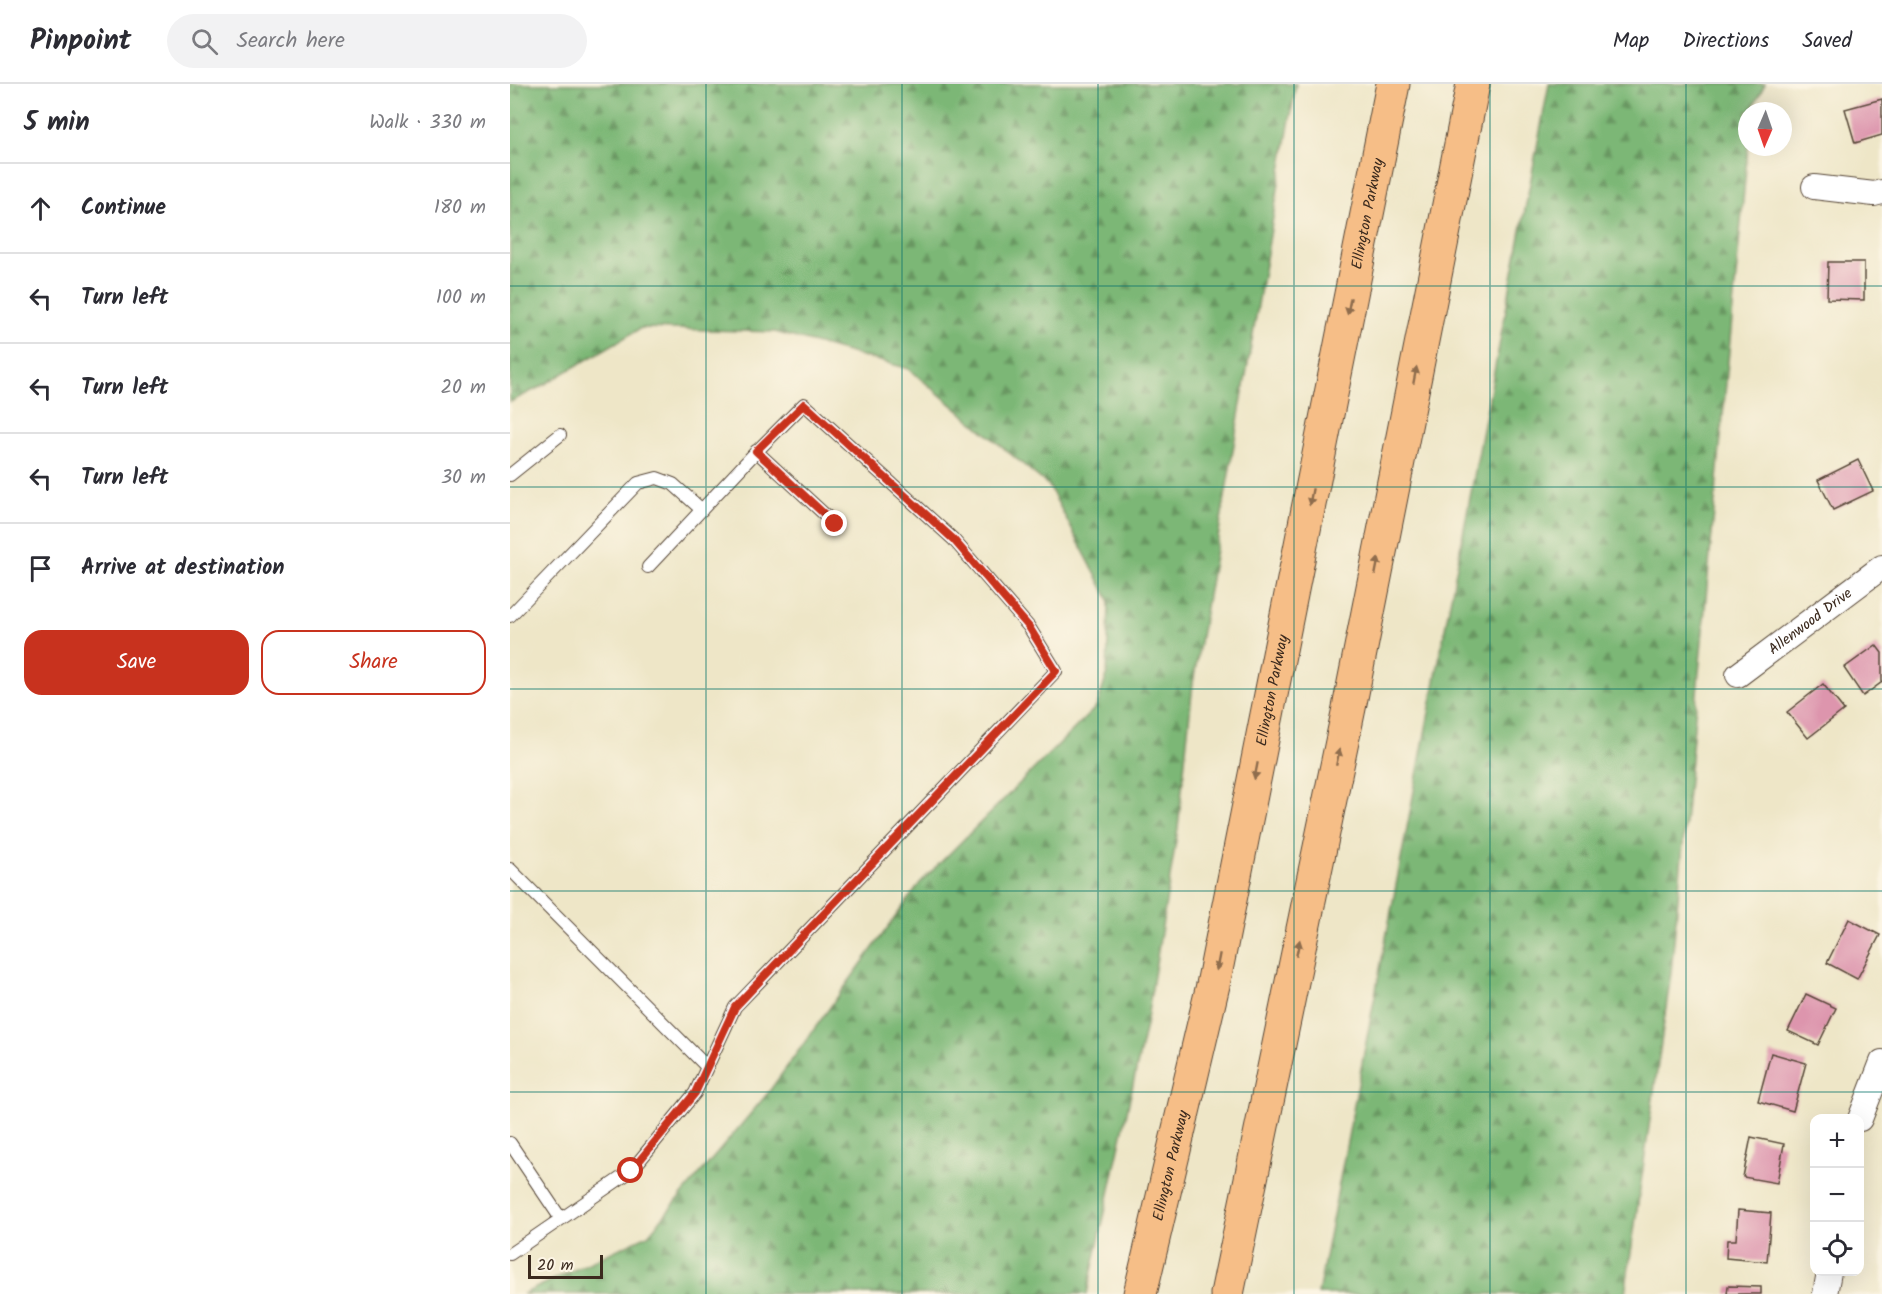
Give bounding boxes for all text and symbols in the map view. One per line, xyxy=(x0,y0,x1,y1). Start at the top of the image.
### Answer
search box xyxy=(167,14,587,68)
text: Pinpoint xyxy=(30,19,131,64)
text: Search here xyxy=(236,24,345,59)
icon: search xyxy=(188,25,221,58)
text: Map xyxy=(1613,25,1649,58)
text: Directions xyxy=(1682,25,1769,58)
text: Saved xyxy=(1802,25,1852,58)
text: 5 min xyxy=(24,102,90,144)
north arrow xyxy=(1738,102,1792,156)
text: Walk · 330 m xyxy=(369,107,486,139)
street label: Ellington Parkway xyxy=(1345,155,1391,272)
text: Continue xyxy=(81,191,166,226)
icon: ahead xyxy=(24,192,57,225)
text: 180 m xyxy=(434,192,486,224)
text: Turn left xyxy=(81,281,168,316)
icon: left xyxy=(24,282,57,315)
text: 100 m xyxy=(436,282,486,314)
one-way arrow xyxy=(1344,297,1353,316)
one-way arrow xyxy=(1411,365,1420,384)
text: Turn left xyxy=(81,371,168,406)
icon: left xyxy=(24,372,57,405)
text: 20 m xyxy=(440,372,486,404)
text: Turn left xyxy=(81,461,168,496)
icon: left xyxy=(24,462,57,495)
text: 30 m xyxy=(441,462,486,494)
one-way arrow xyxy=(1306,488,1315,507)
route end xyxy=(821,510,847,536)
text: Arrive at destination xyxy=(81,551,284,586)
icon: arrive xyxy=(24,552,57,585)
one-way arrow xyxy=(1373,556,1382,575)
street label: Allenwood Drive xyxy=(1763,582,1858,661)
button: Save xyxy=(24,630,249,695)
button: Share xyxy=(261,630,486,695)
street label: Ellington Parkway xyxy=(1250,632,1296,748)
one-way arrow xyxy=(1334,748,1344,766)
one-way arrow xyxy=(1251,762,1260,781)
one-way arrow xyxy=(1294,938,1303,957)
one-way arrow xyxy=(1213,953,1222,972)
street label: Ellington Parkway xyxy=(1147,1107,1196,1223)
map controls xyxy=(1810,1114,1864,1276)
button: + xyxy=(1810,1114,1864,1168)
route start xyxy=(617,1157,643,1183)
button: − xyxy=(1810,1168,1864,1222)
button: locate xyxy=(1810,1222,1864,1276)
scale bar xyxy=(528,1252,603,1280)
text: 20 m xyxy=(537,1253,573,1278)

